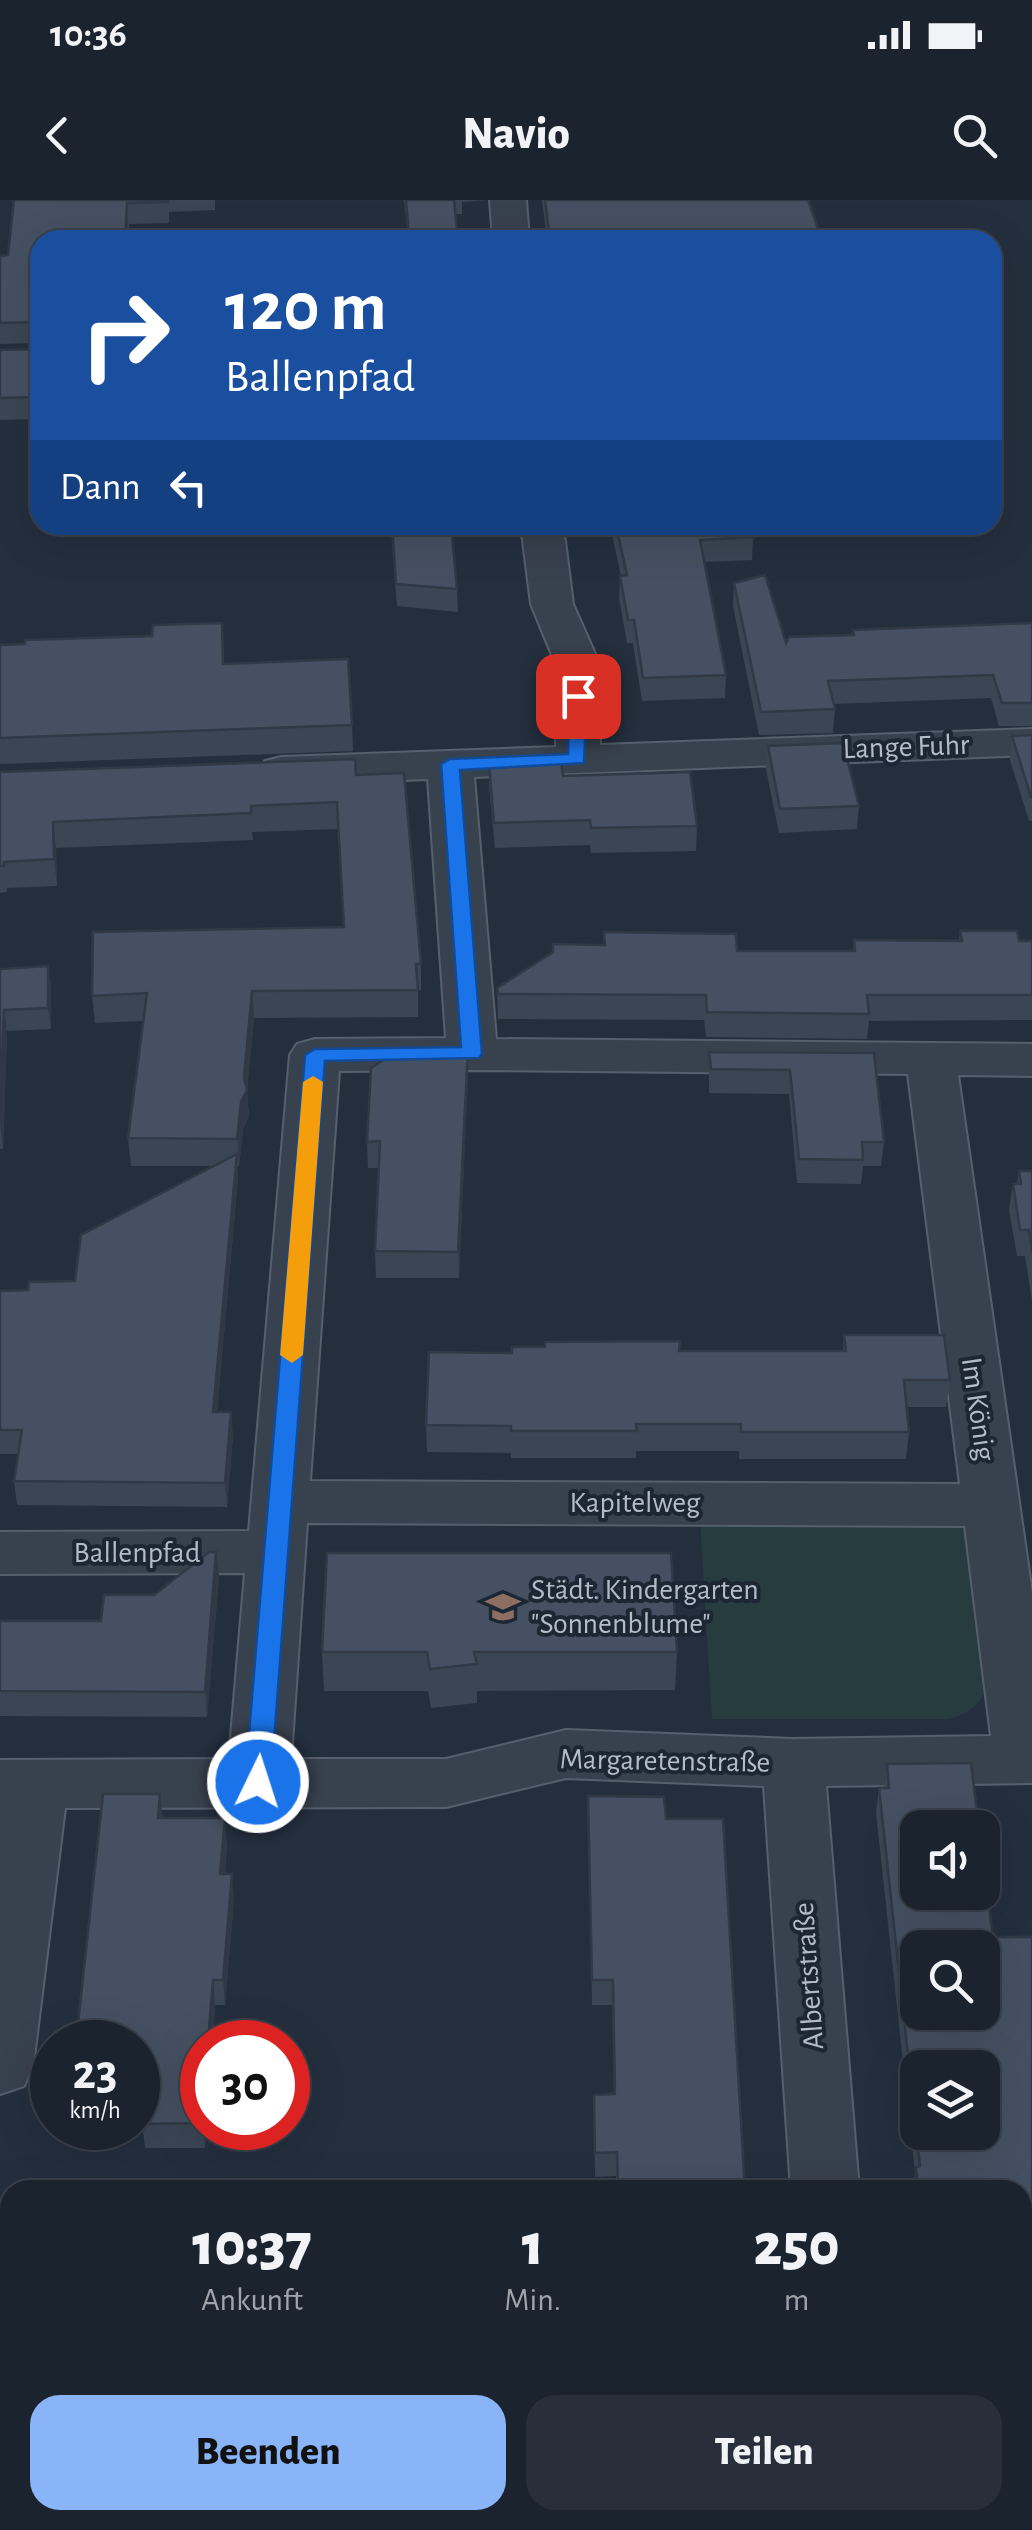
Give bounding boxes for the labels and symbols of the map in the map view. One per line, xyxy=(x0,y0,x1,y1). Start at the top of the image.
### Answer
pin xyxy=(536,654,621,739)
street label: Lange Fuhr xyxy=(842,730,970,764)
street label: Im König xyxy=(956,1355,1000,1463)
street label: Kapitelweg xyxy=(570,1488,701,1518)
street label: Ballenpfad xyxy=(74,1538,200,1568)
place label: Städt. Kindergarten "Sonnenblume" xyxy=(531,1575,759,1639)
school or university icon: Städt. Kindergarten "Sonnenblume" xyxy=(484,1588,522,1626)
position arrow xyxy=(206,1730,310,1834)
street label: Margaretenstraße xyxy=(559,1744,771,1778)
street label: Albertstraße xyxy=(789,1901,829,2051)
speed limit sign: 30 xyxy=(180,2020,310,2150)

